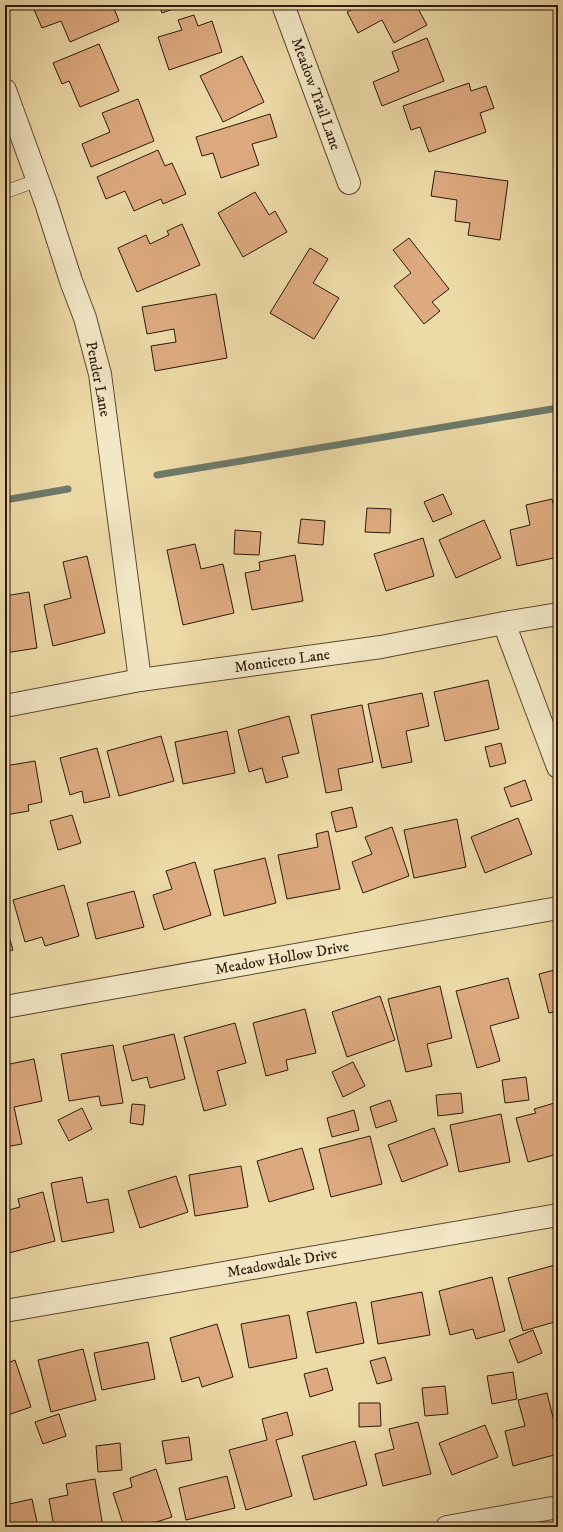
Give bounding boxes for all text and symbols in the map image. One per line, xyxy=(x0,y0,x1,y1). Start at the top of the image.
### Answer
street label: Meadow Trail Lane xyxy=(287,35,345,153)
street label: Pender Lane xyxy=(81,340,115,418)
street label: Monticeto Lane xyxy=(233,645,331,677)
street label: Meadow Hollow Drive xyxy=(214,937,350,979)
street label: Meadowdale Drive xyxy=(225,1244,339,1282)

